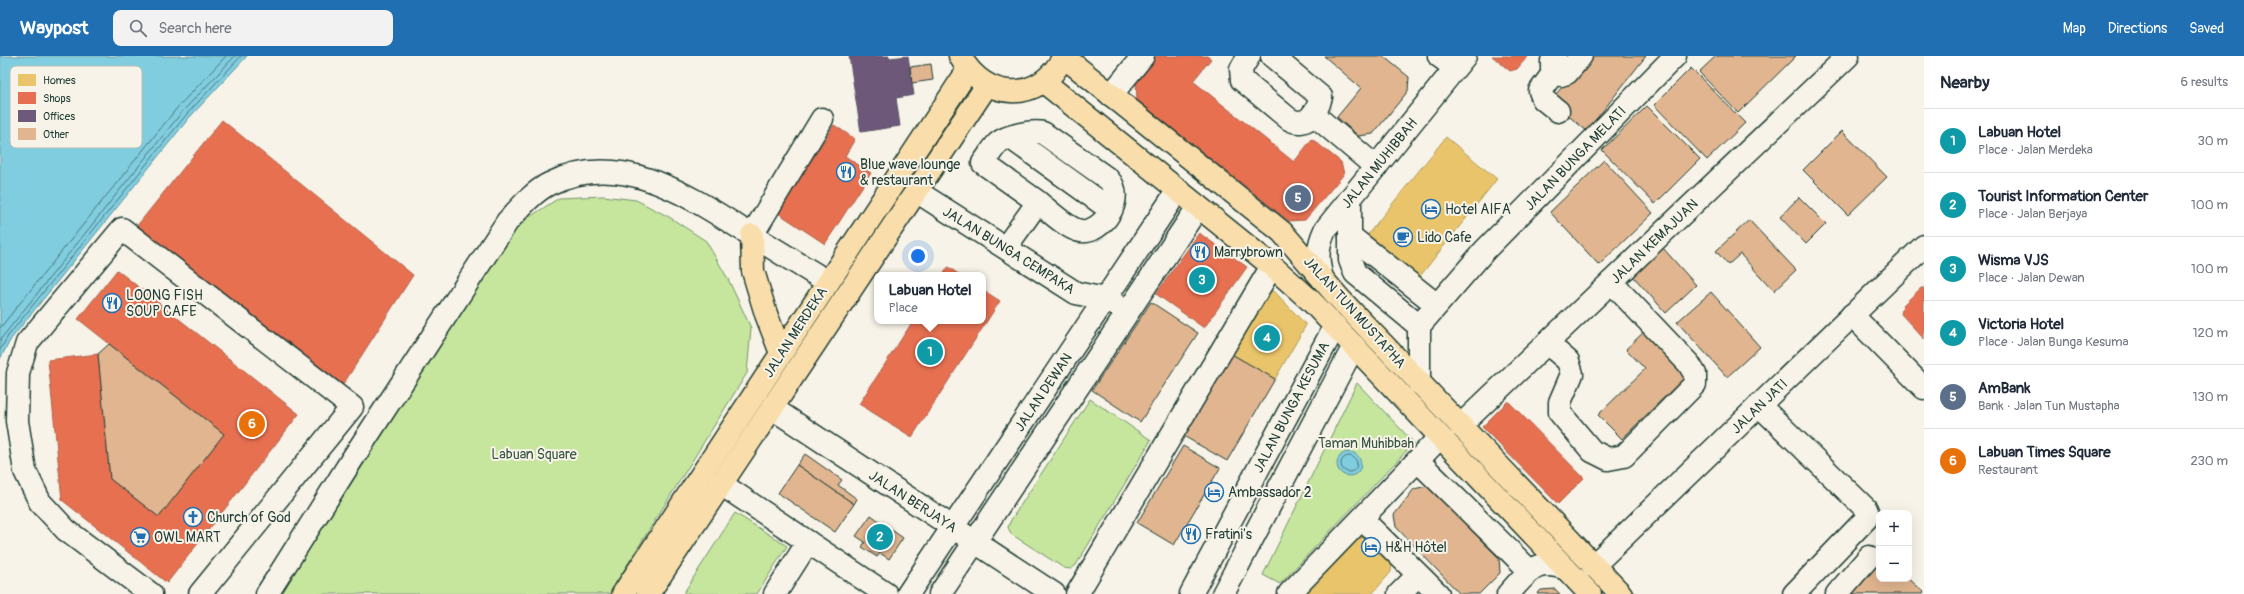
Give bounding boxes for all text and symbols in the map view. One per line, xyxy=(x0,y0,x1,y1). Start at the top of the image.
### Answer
search box xyxy=(113,10,393,46)
text: Waypost xyxy=(20,16,89,40)
icon: search xyxy=(127,17,149,39)
text: Search here xyxy=(159,19,232,38)
text: Map xyxy=(2063,20,2086,37)
text: Directions xyxy=(2108,20,2167,37)
text: Saved xyxy=(2189,20,2224,37)
legend xyxy=(10,66,142,148)
text: Nearby xyxy=(1940,72,1989,93)
text: Homes xyxy=(43,74,76,87)
text: 6 results xyxy=(2181,74,2228,90)
text: Shops xyxy=(43,92,71,105)
street label: JALAN BUNGA MELATI xyxy=(1521,103,1630,214)
text: Offices xyxy=(43,110,75,123)
street label: JALAN MUHIBBAH xyxy=(1338,115,1421,212)
text: Labuan Hotel xyxy=(1978,123,2061,142)
text: Other xyxy=(43,128,69,141)
text: 1 xyxy=(1950,133,1956,149)
text: 30 m xyxy=(2198,133,2228,149)
text: Place · Jalan Merdeka xyxy=(1978,142,2093,158)
place label: Blue wave lounge & restaurant xyxy=(860,156,960,189)
restaurant icon: Blue wave lounge & restaurant xyxy=(835,161,857,183)
pin: 5 xyxy=(1285,183,1311,213)
text: Tourist Information Center xyxy=(1978,187,2148,206)
street label: JALAN KEMAJUAN xyxy=(1607,195,1702,287)
text: 2 xyxy=(1949,197,1957,213)
text: 100 m xyxy=(2191,197,2228,213)
hotel icon: Hotel AIFA xyxy=(1420,198,1442,220)
place label: Hotel AIFA xyxy=(1445,201,1511,218)
street label: JALAN BUNGA CEMPAKA xyxy=(940,203,1078,298)
text: Place · Jalan Berjaya xyxy=(1978,206,2087,222)
cafe icon: Lido Cafe xyxy=(1392,226,1414,248)
place label: Lido Cafe xyxy=(1417,229,1472,246)
restaurant icon: Marrybrown xyxy=(1189,241,1211,263)
place label: Marrybrown xyxy=(1214,244,1283,261)
your location xyxy=(908,246,928,266)
text: Wisma VJS xyxy=(1978,251,2049,270)
street label: JALAN TUN MUSTAPHA xyxy=(1300,253,1409,372)
text: 3 xyxy=(1949,261,1957,277)
text: 100 m xyxy=(2191,261,2228,277)
pin: 3 xyxy=(1189,265,1215,295)
text: Place · Jalan Dewan xyxy=(1978,270,2085,286)
popup xyxy=(874,272,986,324)
text: Labuan Hotel xyxy=(888,281,972,300)
street label: JALAN MERDEKA xyxy=(760,284,831,381)
place label: LOONG FISH SOUP CAFE xyxy=(126,287,203,320)
restaurant icon: LOONG FISH SOUP CAFE xyxy=(101,292,123,314)
text: Place xyxy=(888,300,918,316)
text: Victoria Hotel xyxy=(1978,315,2064,334)
pin: 4 xyxy=(1254,323,1280,353)
text: 4 xyxy=(1949,325,1957,341)
text: 120 m xyxy=(2192,325,2228,341)
text: Place · Jalan Bunga Kesuma xyxy=(1978,334,2129,350)
pin: 1 xyxy=(917,337,943,367)
street label: JALAN BUNGA KESUMA xyxy=(1250,339,1333,476)
street label: JALAN DEWAN xyxy=(1011,350,1076,435)
street label: JALAN JATI xyxy=(1728,375,1791,437)
text: AmBank xyxy=(1978,379,2031,398)
text: 5 xyxy=(1949,389,1957,405)
text: 130 m xyxy=(2192,389,2228,405)
text: Bank · Jalan Tun Mustapha xyxy=(1978,398,2120,414)
pin: 6 xyxy=(239,409,265,439)
park label: Taman Muhibbah xyxy=(1318,435,1414,452)
text: Labuan Times Square xyxy=(1978,443,2111,462)
park label: Labuan Square xyxy=(491,446,577,463)
text: 6 xyxy=(1949,453,1957,469)
text: 230 m xyxy=(2191,453,2228,469)
text: Restaurant xyxy=(1978,462,2038,478)
street label: JALAN BERJAYA xyxy=(865,467,960,536)
hotel icon: Ambassador 2 xyxy=(1203,481,1225,503)
place label: Ambassador 2 xyxy=(1228,484,1312,501)
church icon: Church of God xyxy=(182,506,204,528)
place label: Church of God xyxy=(207,509,291,526)
map controls xyxy=(1876,510,1912,582)
button: + xyxy=(1876,510,1912,546)
pin: 2 xyxy=(867,522,893,552)
restaurant icon: Fratini's xyxy=(1180,523,1202,545)
supermarket icon: OWL MART xyxy=(129,526,151,548)
place label: Fratini's xyxy=(1205,526,1253,543)
place label: OWL MART xyxy=(154,529,221,546)
hotel icon: H&H Hôtel xyxy=(1360,536,1382,558)
place label: H&H Hôtel xyxy=(1385,539,1447,556)
button: − xyxy=(1876,546,1912,582)

